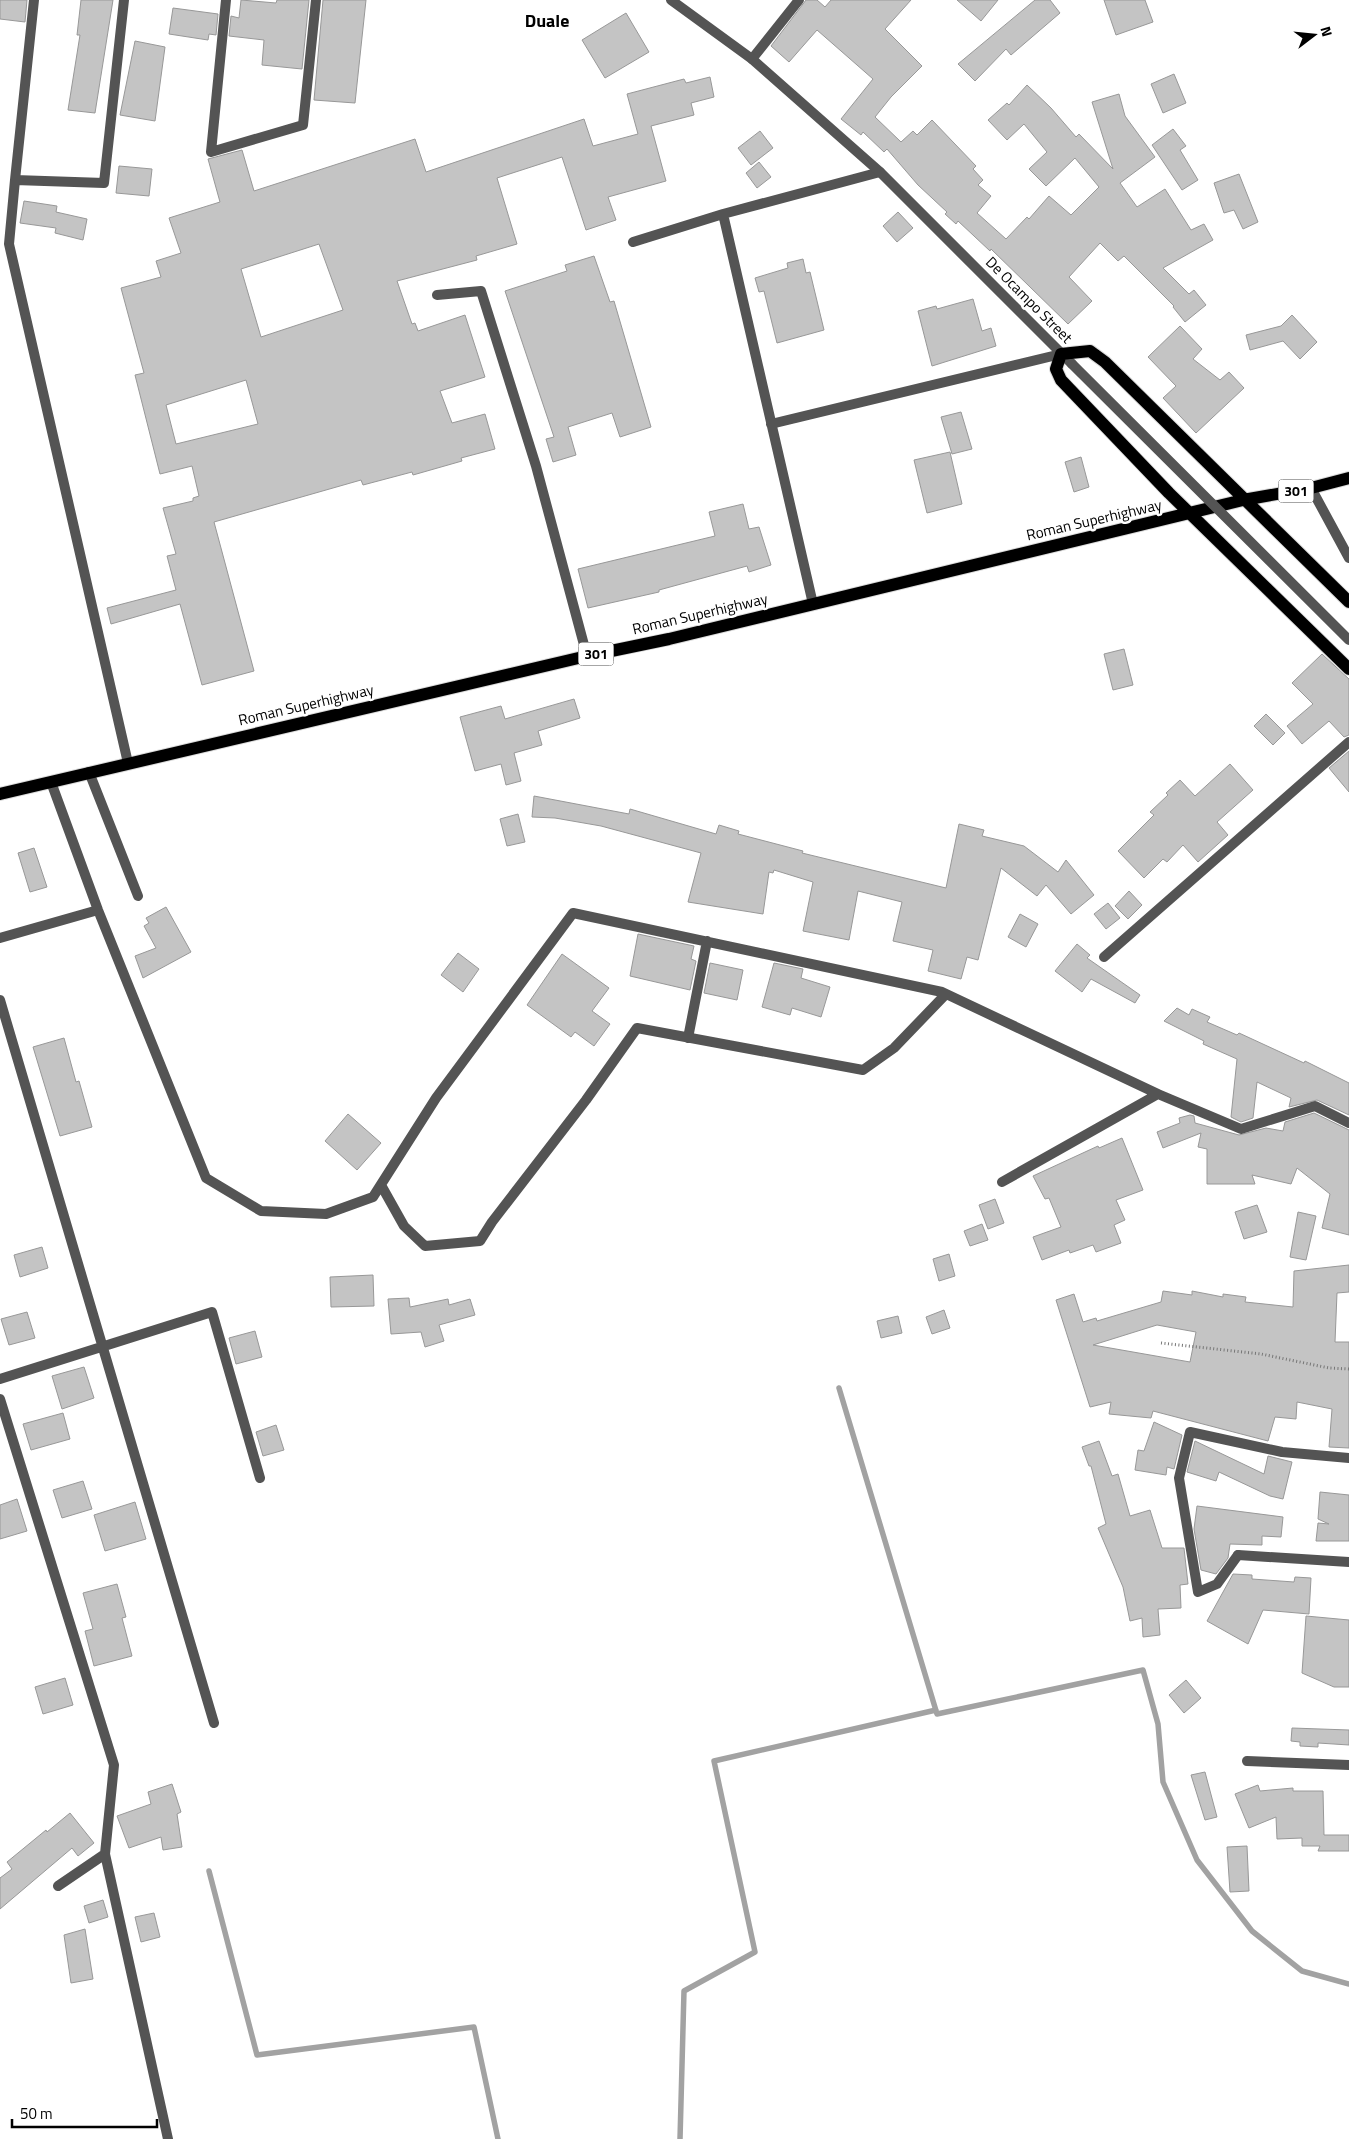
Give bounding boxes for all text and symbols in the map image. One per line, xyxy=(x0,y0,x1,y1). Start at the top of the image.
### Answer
district label: Duale xyxy=(525,7,569,34)
north arrow xyxy=(1289,10,1339,60)
text: N xyxy=(1316,24,1338,39)
street label: De Ocampo Street xyxy=(981,251,1079,349)
road number: 301 xyxy=(1278,480,1314,502)
street label: Roman Superhighway xyxy=(1024,493,1164,546)
street label: Roman Superhighway xyxy=(630,587,770,640)
road number: 301 xyxy=(578,642,614,666)
street label: Roman Superhighway xyxy=(236,678,376,731)
scale bar xyxy=(12,2096,158,2128)
text: 50 m xyxy=(20,2102,53,2125)

